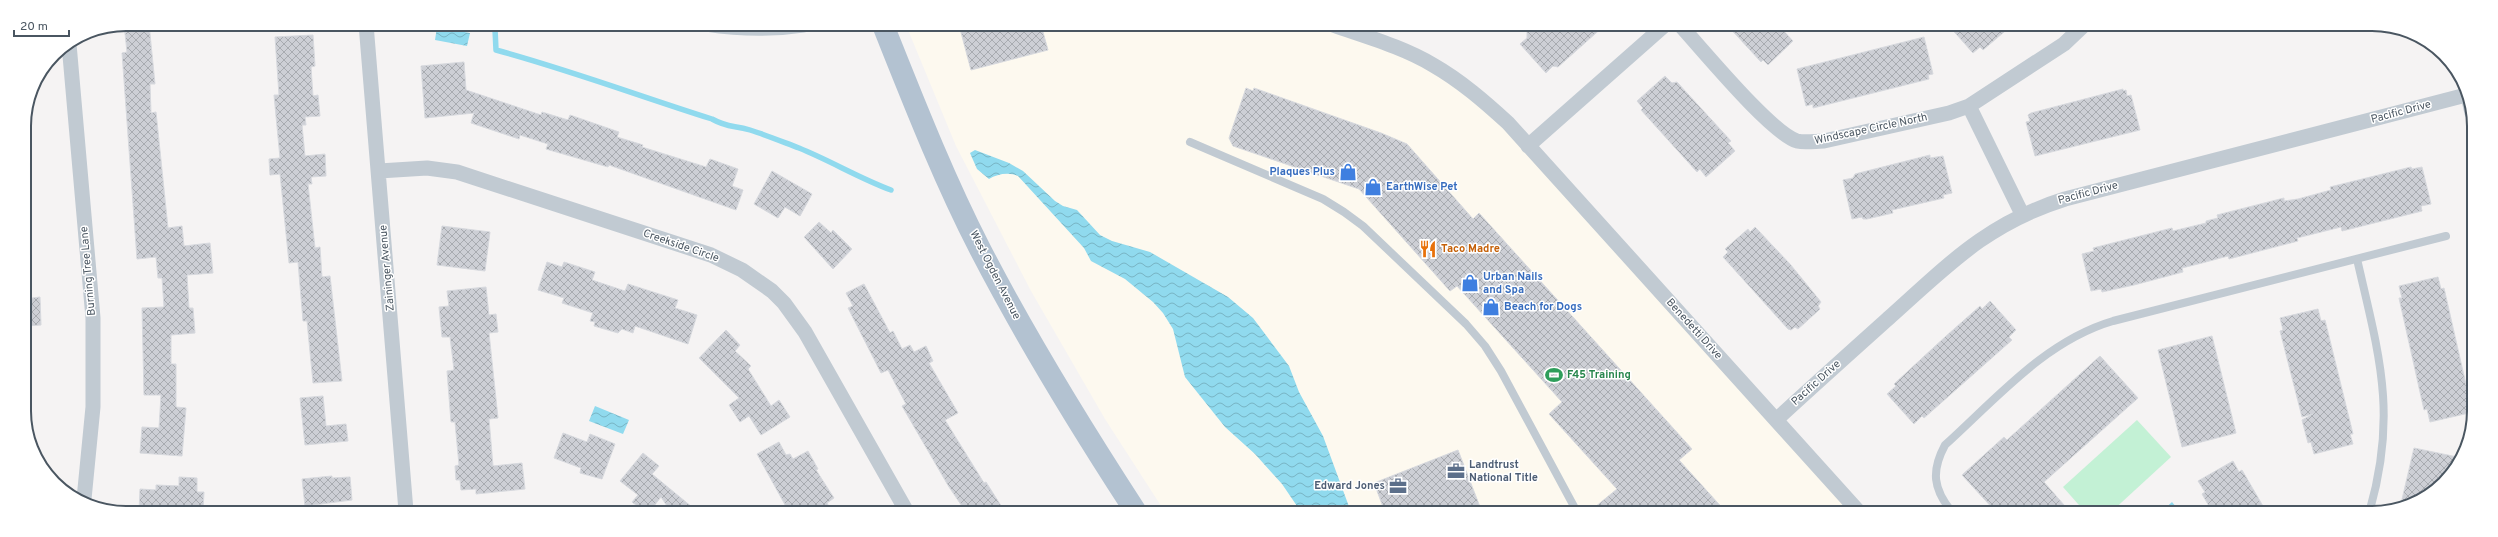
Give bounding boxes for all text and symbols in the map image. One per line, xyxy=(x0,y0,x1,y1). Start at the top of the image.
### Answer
scale bar xyxy=(14,12,69,38)
text: 20 m xyxy=(20,19,48,35)
street label: Pacific Drive xyxy=(2369,97,2433,127)
street label: Windscape Circle North xyxy=(1813,110,1929,148)
shop icon: Plaques Plus xyxy=(1338,162,1358,182)
place label: Plaques Plus xyxy=(1269,165,1335,179)
shop icon: EarthWise Pet xyxy=(1363,177,1383,197)
street label: Pacific Drive xyxy=(2056,178,2120,208)
place label: EarthWise Pet xyxy=(1386,180,1458,194)
street label: Zaininger Avenue xyxy=(376,224,398,312)
street label: Burning Tree Lane xyxy=(77,226,99,316)
street label: Creekside Circle xyxy=(641,226,721,266)
street label: West Ogden Avenue xyxy=(967,228,1024,322)
restaurant icon: Taco Madre xyxy=(1418,239,1438,259)
place label: Taco Madre xyxy=(1441,242,1500,256)
place label: Urban Nails and Spa xyxy=(1483,270,1543,297)
shop icon: Urban Nails and Spa xyxy=(1460,273,1480,293)
street label: Benedetti Drive xyxy=(1663,296,1725,362)
shop icon: Beach for Dogs xyxy=(1481,297,1501,317)
place label: Beach for Dogs xyxy=(1504,300,1582,314)
street label: Pacific Drive xyxy=(1788,357,1844,409)
sports icon: F45 Training xyxy=(1544,365,1564,385)
place label: F45 Training xyxy=(1567,368,1631,382)
place label: Landtrust National Title xyxy=(1469,458,1538,485)
office icon: Landtrust National Title xyxy=(1446,461,1466,481)
office icon: Edward Jones xyxy=(1388,476,1408,496)
place label: Edward Jones xyxy=(1314,479,1385,493)

